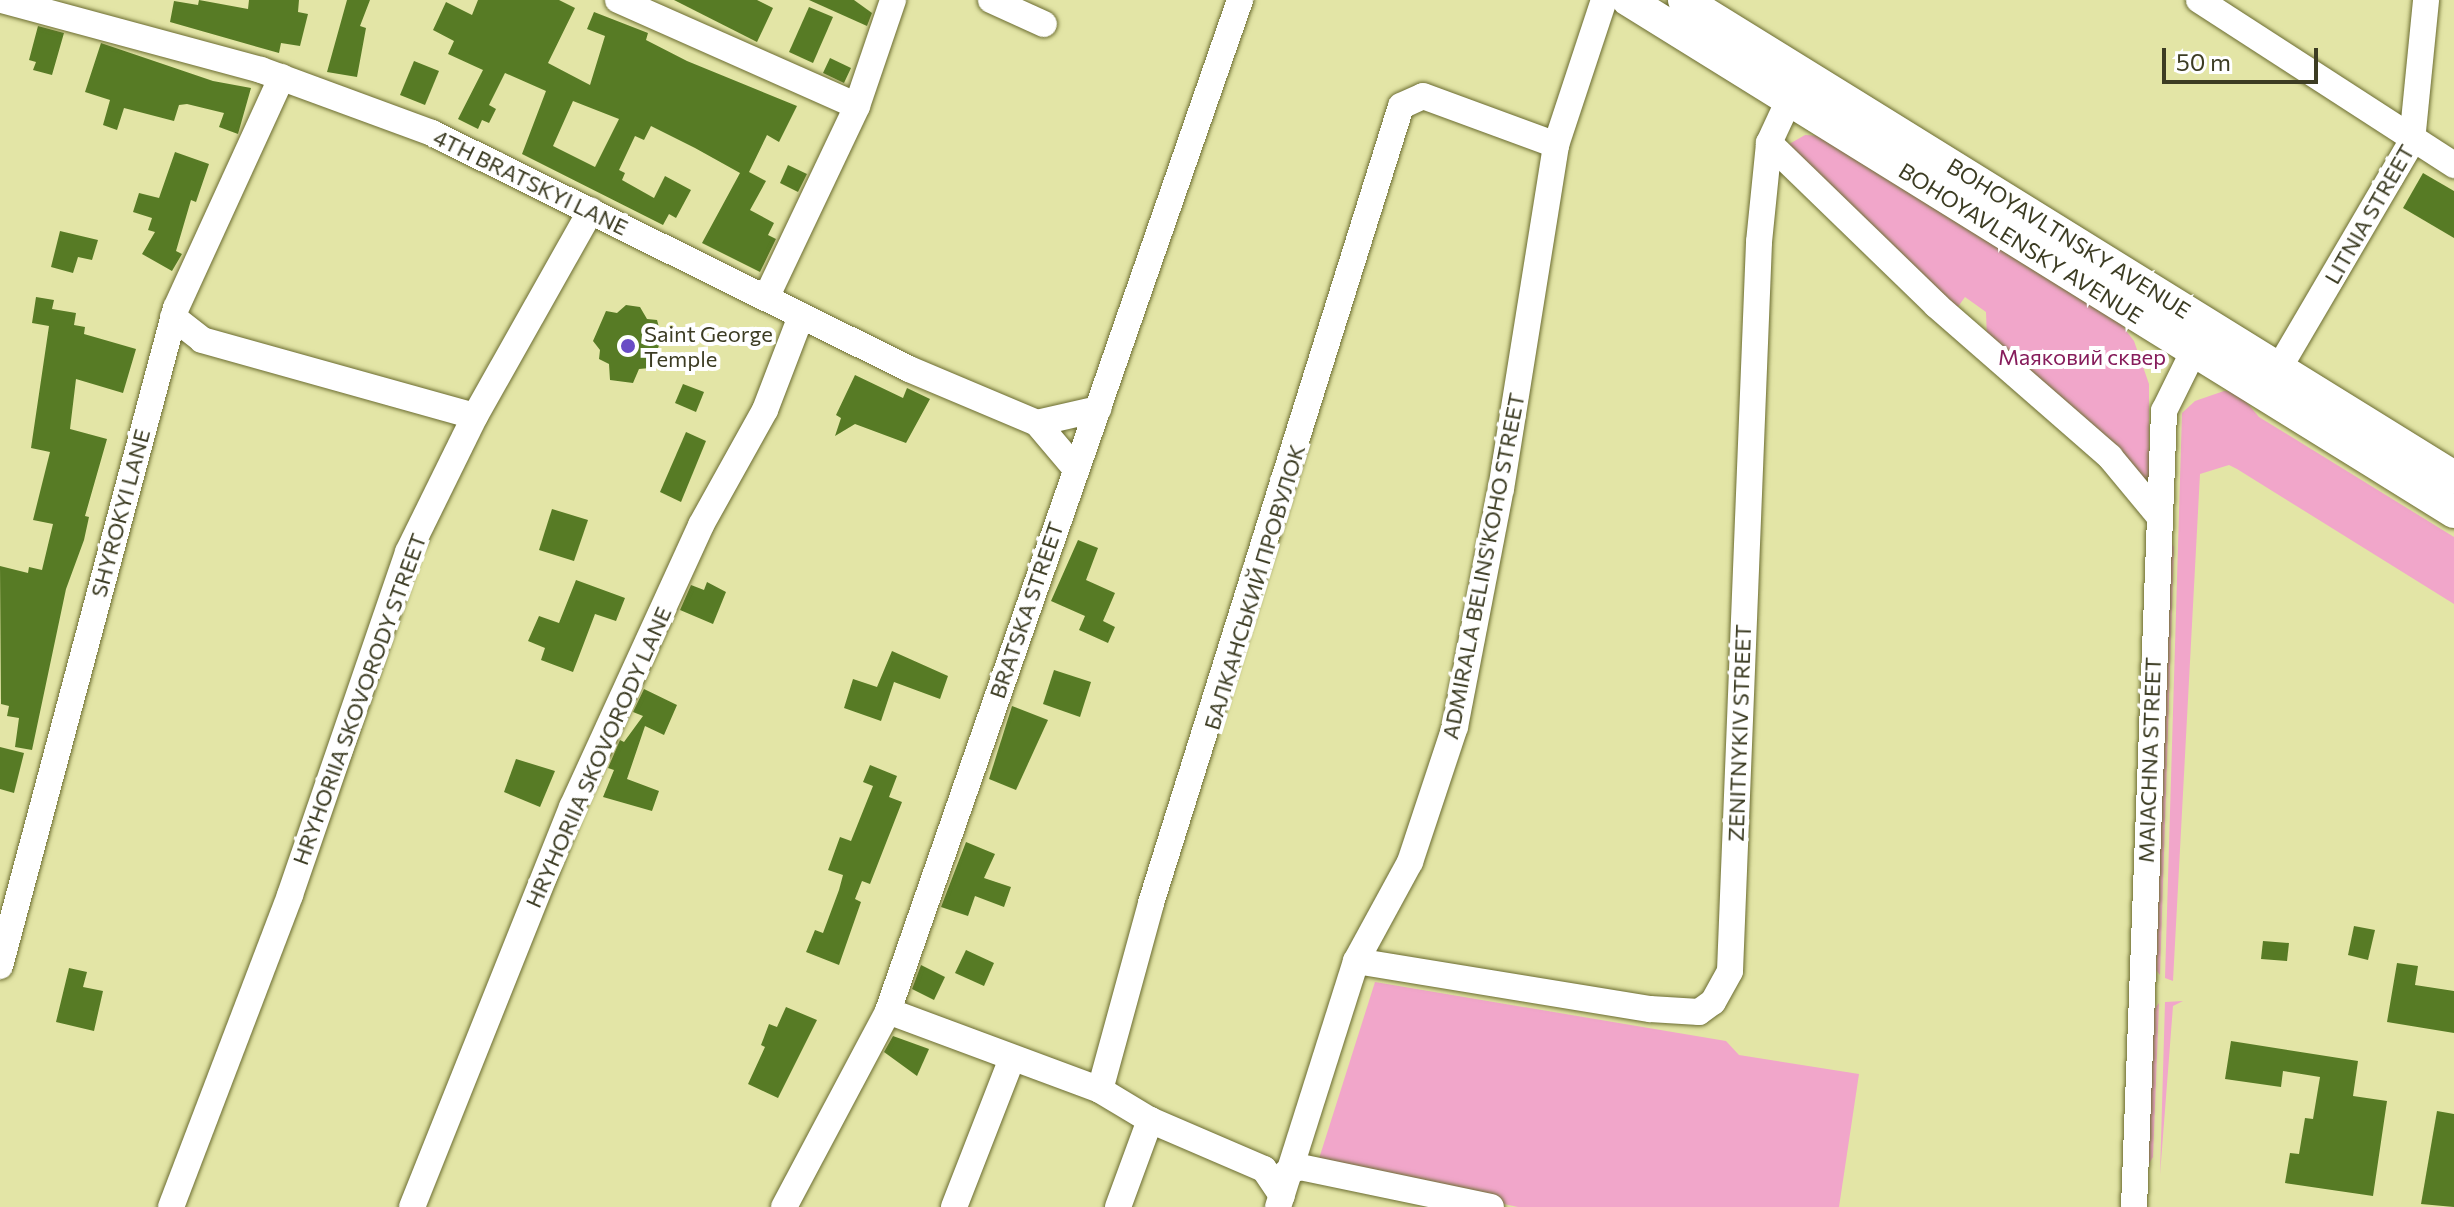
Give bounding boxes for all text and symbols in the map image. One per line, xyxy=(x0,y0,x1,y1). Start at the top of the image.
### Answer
scale bar xyxy=(2166,32,2322,82)
text: 50 m xyxy=(2176,47,2231,76)
street label: 4TH BRATSKYI LANE xyxy=(429,123,633,241)
street label: LITNIA STREET xyxy=(2318,140,2420,288)
street label: BOHOYAVLTNSKY AVENUE xyxy=(1943,152,2195,324)
street label: BOHOYAVLENSKY AVENUE xyxy=(1894,157,2148,329)
place label: Saint George Temple xyxy=(644,320,773,372)
marker: Saint George Temple xyxy=(619,337,637,355)
park label: Маяковий сквер xyxy=(1998,344,2166,370)
street label: ADMIRALA BELINS'KOHO STREET xyxy=(1436,391,1530,741)
street label: SHYROKYI LANE xyxy=(85,426,155,600)
street label: БАЛКАНСЬКИЙ ПРОВУЛОК xyxy=(1198,441,1310,733)
street label: BRATSKA STREET xyxy=(983,518,1069,702)
street label: HRYHORIIA SKOVORODY STREET xyxy=(287,530,431,868)
street label: HRYHORIIA SKOVORODY LANE xyxy=(520,602,676,912)
street label: ZENITNYKIV STREET xyxy=(1722,624,1756,842)
street label: MAIACHNA STREET xyxy=(2132,657,2166,863)

